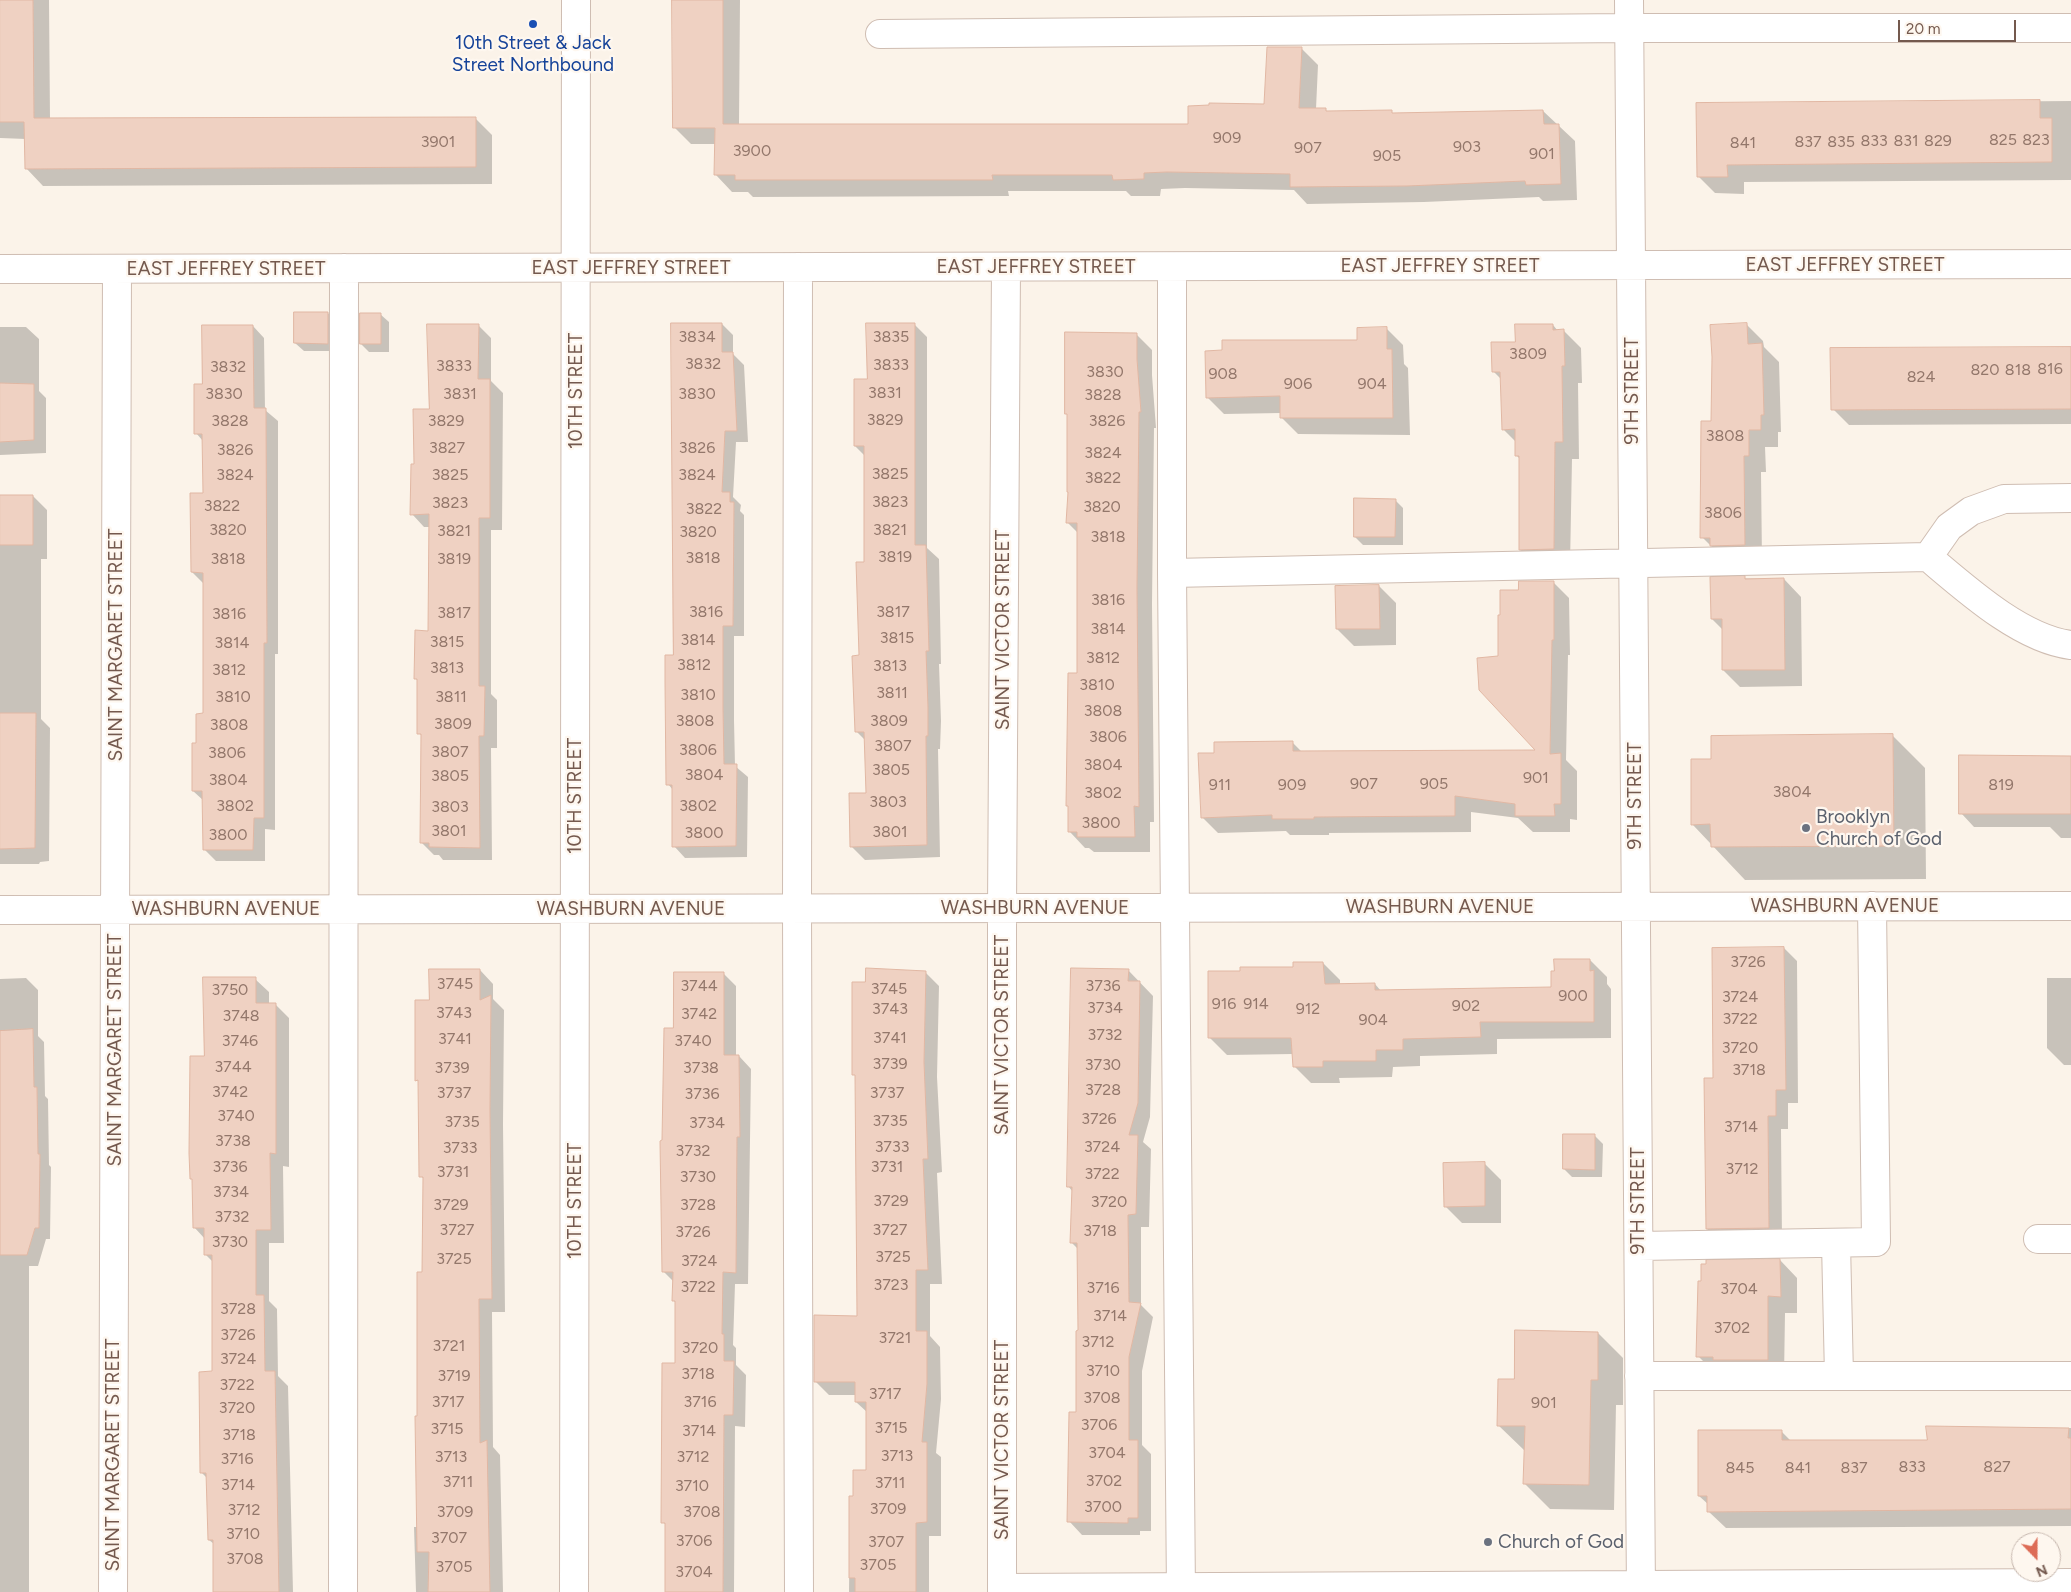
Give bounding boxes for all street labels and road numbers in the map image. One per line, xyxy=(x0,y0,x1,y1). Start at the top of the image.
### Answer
street label: EAST JEFFREY STREET xyxy=(1746,254,1944,276)
street label: EAST JEFFREY STREET xyxy=(1341,255,1539,277)
street label: EAST JEFFREY STREET xyxy=(937,256,1135,278)
street label: EAST JEFFREY STREET xyxy=(532,257,730,279)
street label: EAST JEFFREY STREET xyxy=(127,258,325,280)
street label: 10TH STREET xyxy=(565,333,587,449)
street label: 9TH STREET xyxy=(1621,337,1643,445)
street label: SAINT MARGARET STREET xyxy=(105,529,127,761)
street label: SAINT VICTOR STREET xyxy=(992,530,1014,730)
street label: 10TH STREET xyxy=(564,738,586,854)
street label: 9TH STREET xyxy=(1624,742,1646,850)
street label: WASHBURN AVENUE xyxy=(1751,895,1939,917)
street label: WASHBURN AVENUE xyxy=(1346,896,1534,918)
street label: WASHBURN AVENUE xyxy=(941,897,1129,919)
street label: WASHBURN AVENUE xyxy=(132,898,320,920)
street label: WASHBURN AVENUE xyxy=(537,898,725,920)
street label: SAINT MARGARET STREET xyxy=(104,934,126,1166)
street label: SAINT VICTOR STREET xyxy=(991,935,1013,1135)
street label: 10TH STREET xyxy=(564,1143,586,1259)
street label: 9TH STREET xyxy=(1627,1147,1649,1255)
street label: SAINT MARGARET STREET xyxy=(102,1339,124,1571)
street label: SAINT VICTOR STREET xyxy=(991,1340,1013,1540)

